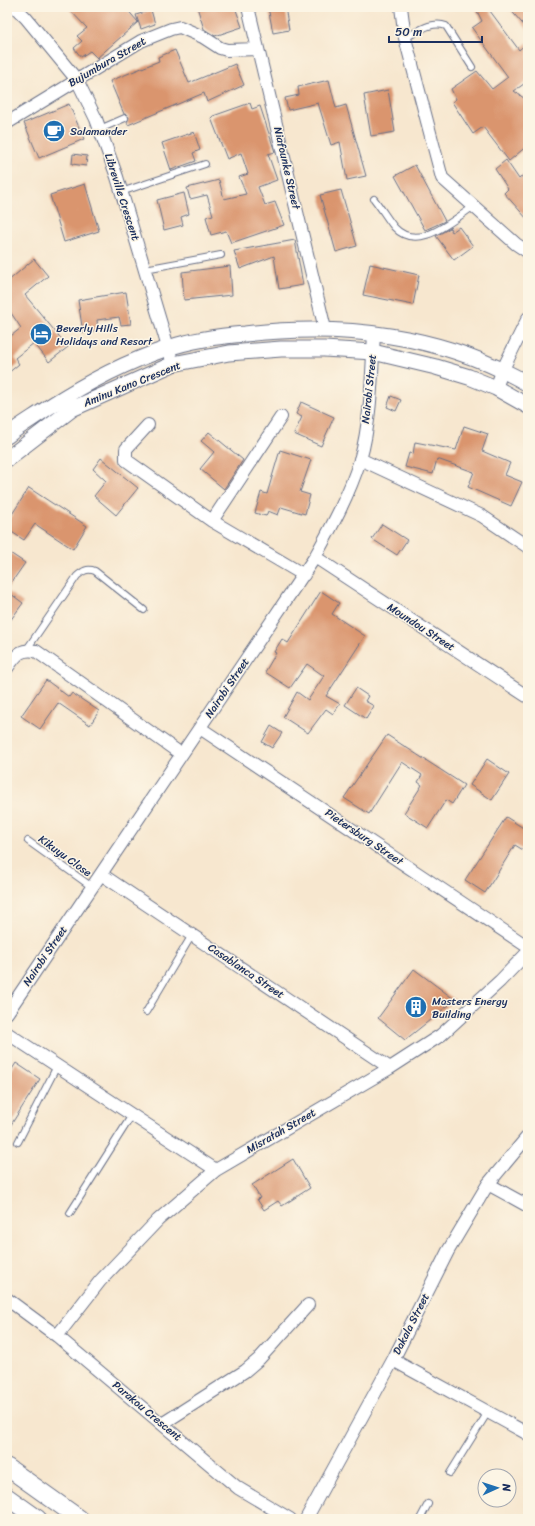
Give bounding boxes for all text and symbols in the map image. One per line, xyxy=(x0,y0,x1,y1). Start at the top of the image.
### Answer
scale bar xyxy=(389,18,482,44)
text: 50 m xyxy=(395,21,422,43)
street label: Bujumbura Street xyxy=(64,32,150,92)
cafe icon: Salamander xyxy=(41,118,67,144)
place label: Salamander xyxy=(70,122,128,141)
street label: Niafounke Street xyxy=(268,125,306,212)
street label: Libreville Crescent xyxy=(99,151,145,243)
place label: Beverly Hills Holidays and Resort xyxy=(56,319,153,351)
hotel icon: Beverly Hills Holidays and Resort xyxy=(28,321,54,347)
street label: Nairobi Street xyxy=(356,353,382,425)
street label: Aminu Kano Crescent xyxy=(79,356,184,413)
street label: Moundou Street xyxy=(383,598,459,656)
street label: Nairobi Street xyxy=(200,654,254,722)
street label: Pietersburg Street xyxy=(321,804,408,871)
street label: Kikuyu Close xyxy=(34,830,96,882)
street label: Nairobi Street xyxy=(18,922,72,990)
street label: Casablanca Street xyxy=(204,938,288,1004)
place label: Masters Energy Building xyxy=(432,992,508,1024)
building icon: Masters Energy Building xyxy=(403,994,429,1020)
street label: Misratah Street xyxy=(242,1103,320,1159)
street label: Dakala Street xyxy=(387,1290,435,1358)
street label: Parakou Crescent xyxy=(108,1376,186,1446)
north arrow xyxy=(477,1468,517,1508)
text: N xyxy=(497,1482,516,1492)

